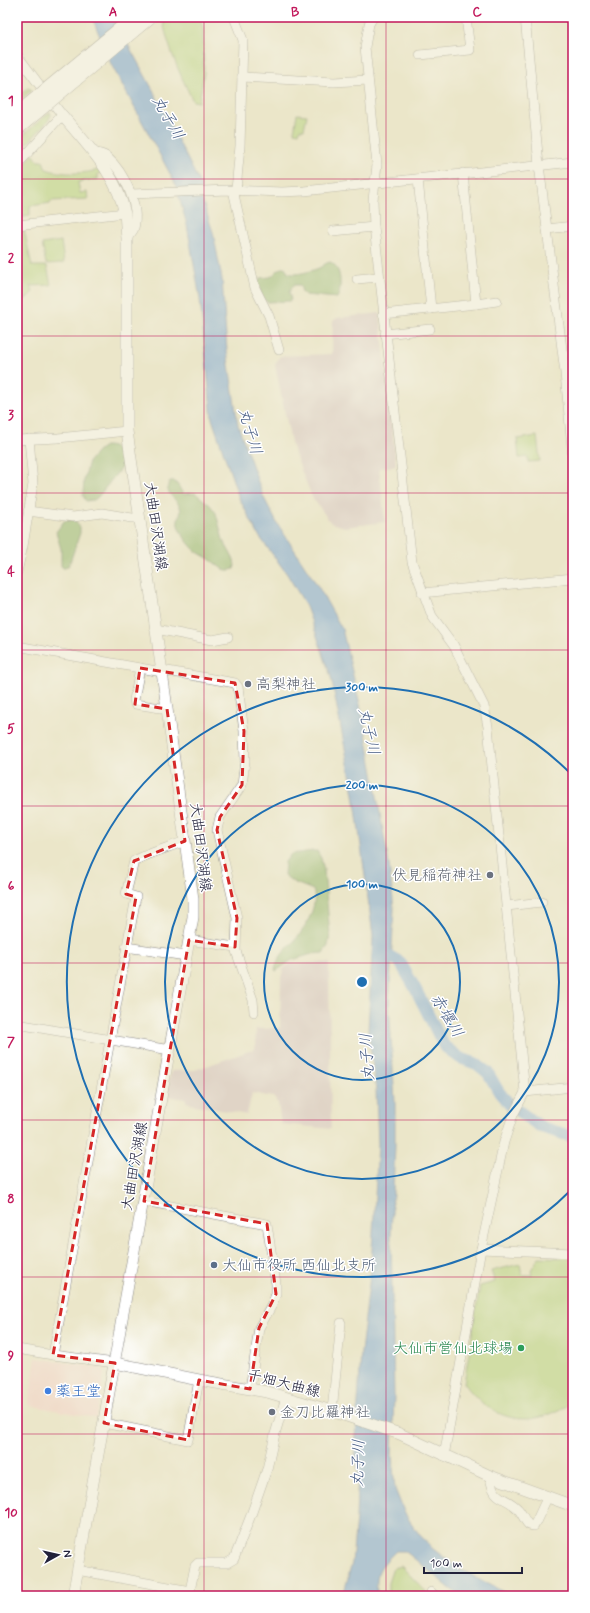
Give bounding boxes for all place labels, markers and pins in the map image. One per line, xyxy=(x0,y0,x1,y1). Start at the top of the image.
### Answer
place label: 高梨神社 xyxy=(256,675,316,695)
marker: 高梨神社 xyxy=(243,679,253,689)
place label: 伏見稲荷神社 xyxy=(392,866,482,886)
marker: 伏見稲荷神社 xyxy=(485,870,495,880)
centre of rings xyxy=(355,975,369,989)
place label: 大仙市役所 西仙北支所 xyxy=(222,1256,376,1276)
marker: 大仙市役所 西仙北支所 xyxy=(209,1260,219,1270)
place label: 大仙市営仙北球場 xyxy=(393,1339,513,1359)
marker: 大仙市営仙北球場 xyxy=(516,1343,526,1353)
place label: 薬王堂 xyxy=(56,1382,101,1402)
marker: 薬王堂 xyxy=(43,1386,53,1396)
place label: 金刀比羅神社 xyxy=(280,1403,370,1423)
marker: 金刀比羅神社 xyxy=(267,1407,277,1417)

